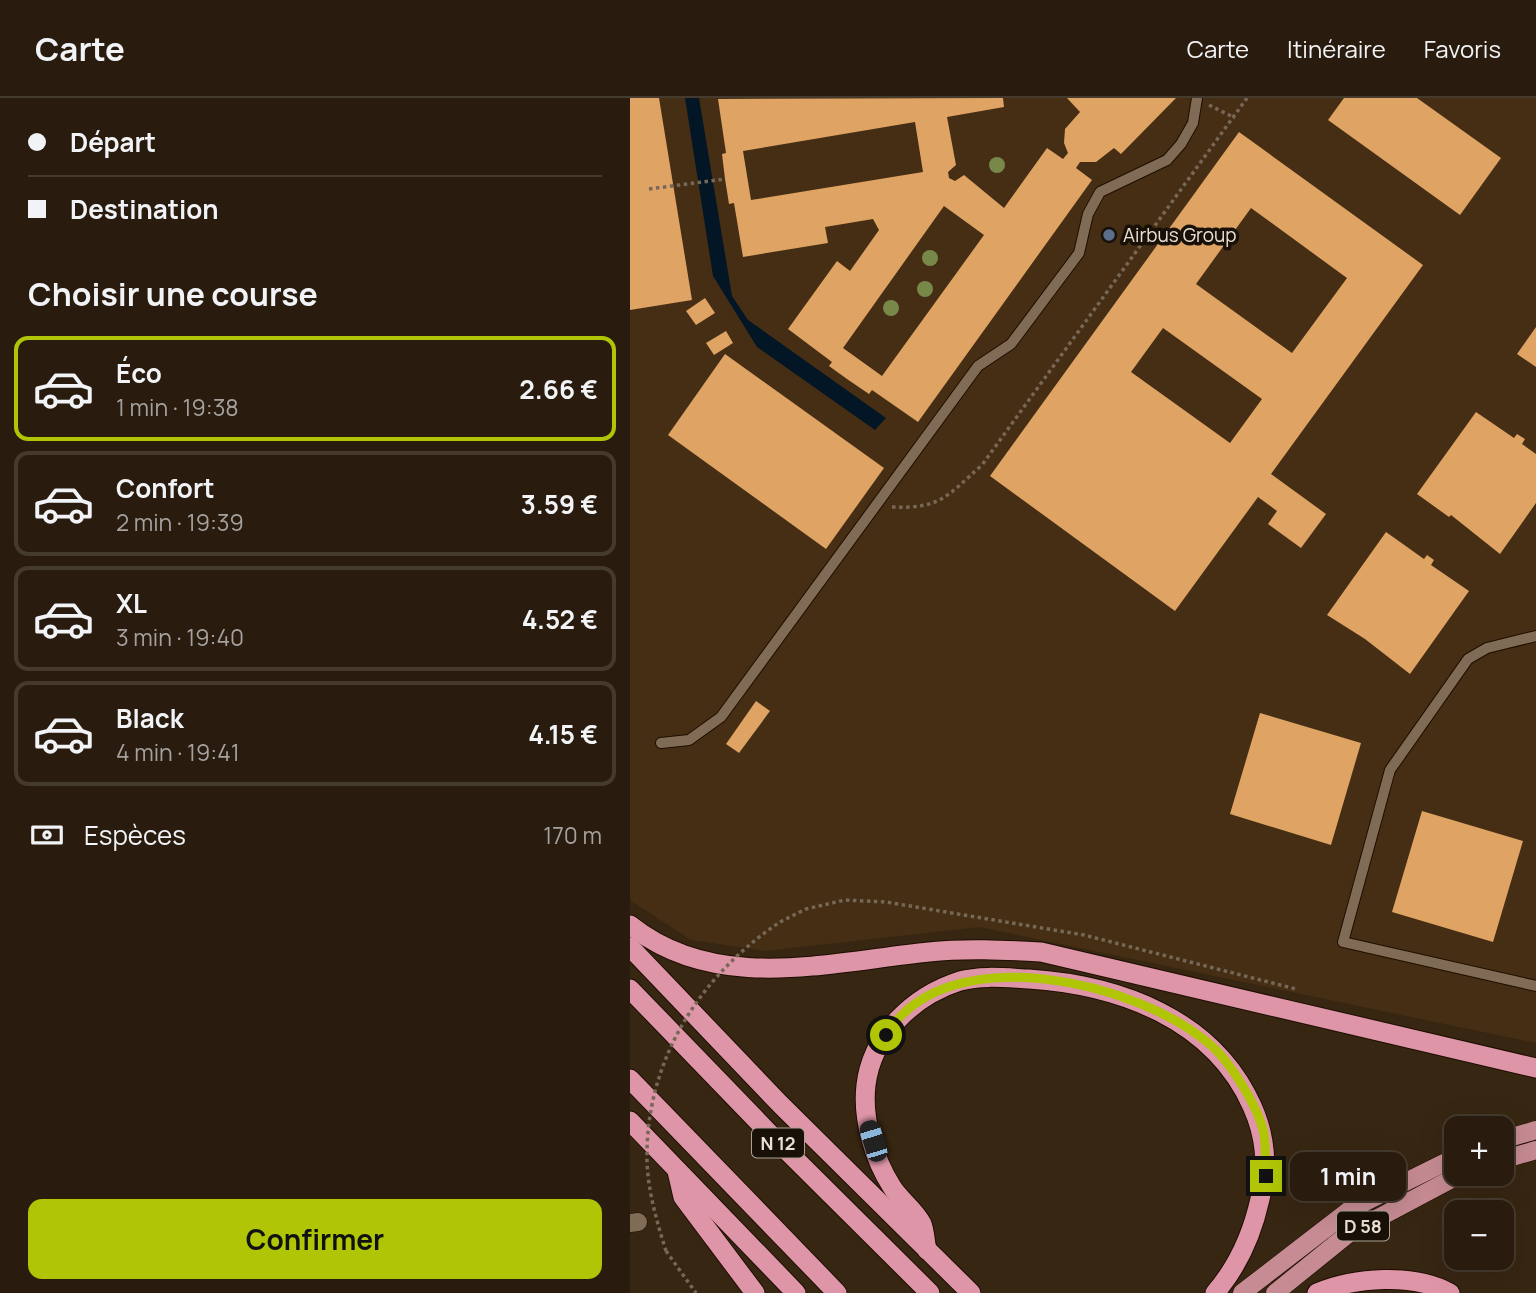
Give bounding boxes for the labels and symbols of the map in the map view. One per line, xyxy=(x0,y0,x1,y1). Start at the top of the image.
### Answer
place label: Airbus Group xyxy=(1123,222,1236,248)
marker: Airbus Group xyxy=(1101,227,1117,243)
route start xyxy=(870,1019,902,1051)
car xyxy=(857,1118,890,1164)
road number: N 12 xyxy=(752,1128,804,1158)
callout: 1 min xyxy=(1290,1152,1406,1200)
route end xyxy=(1250,1160,1282,1192)
road number: D 58 xyxy=(1337,1212,1389,1240)

